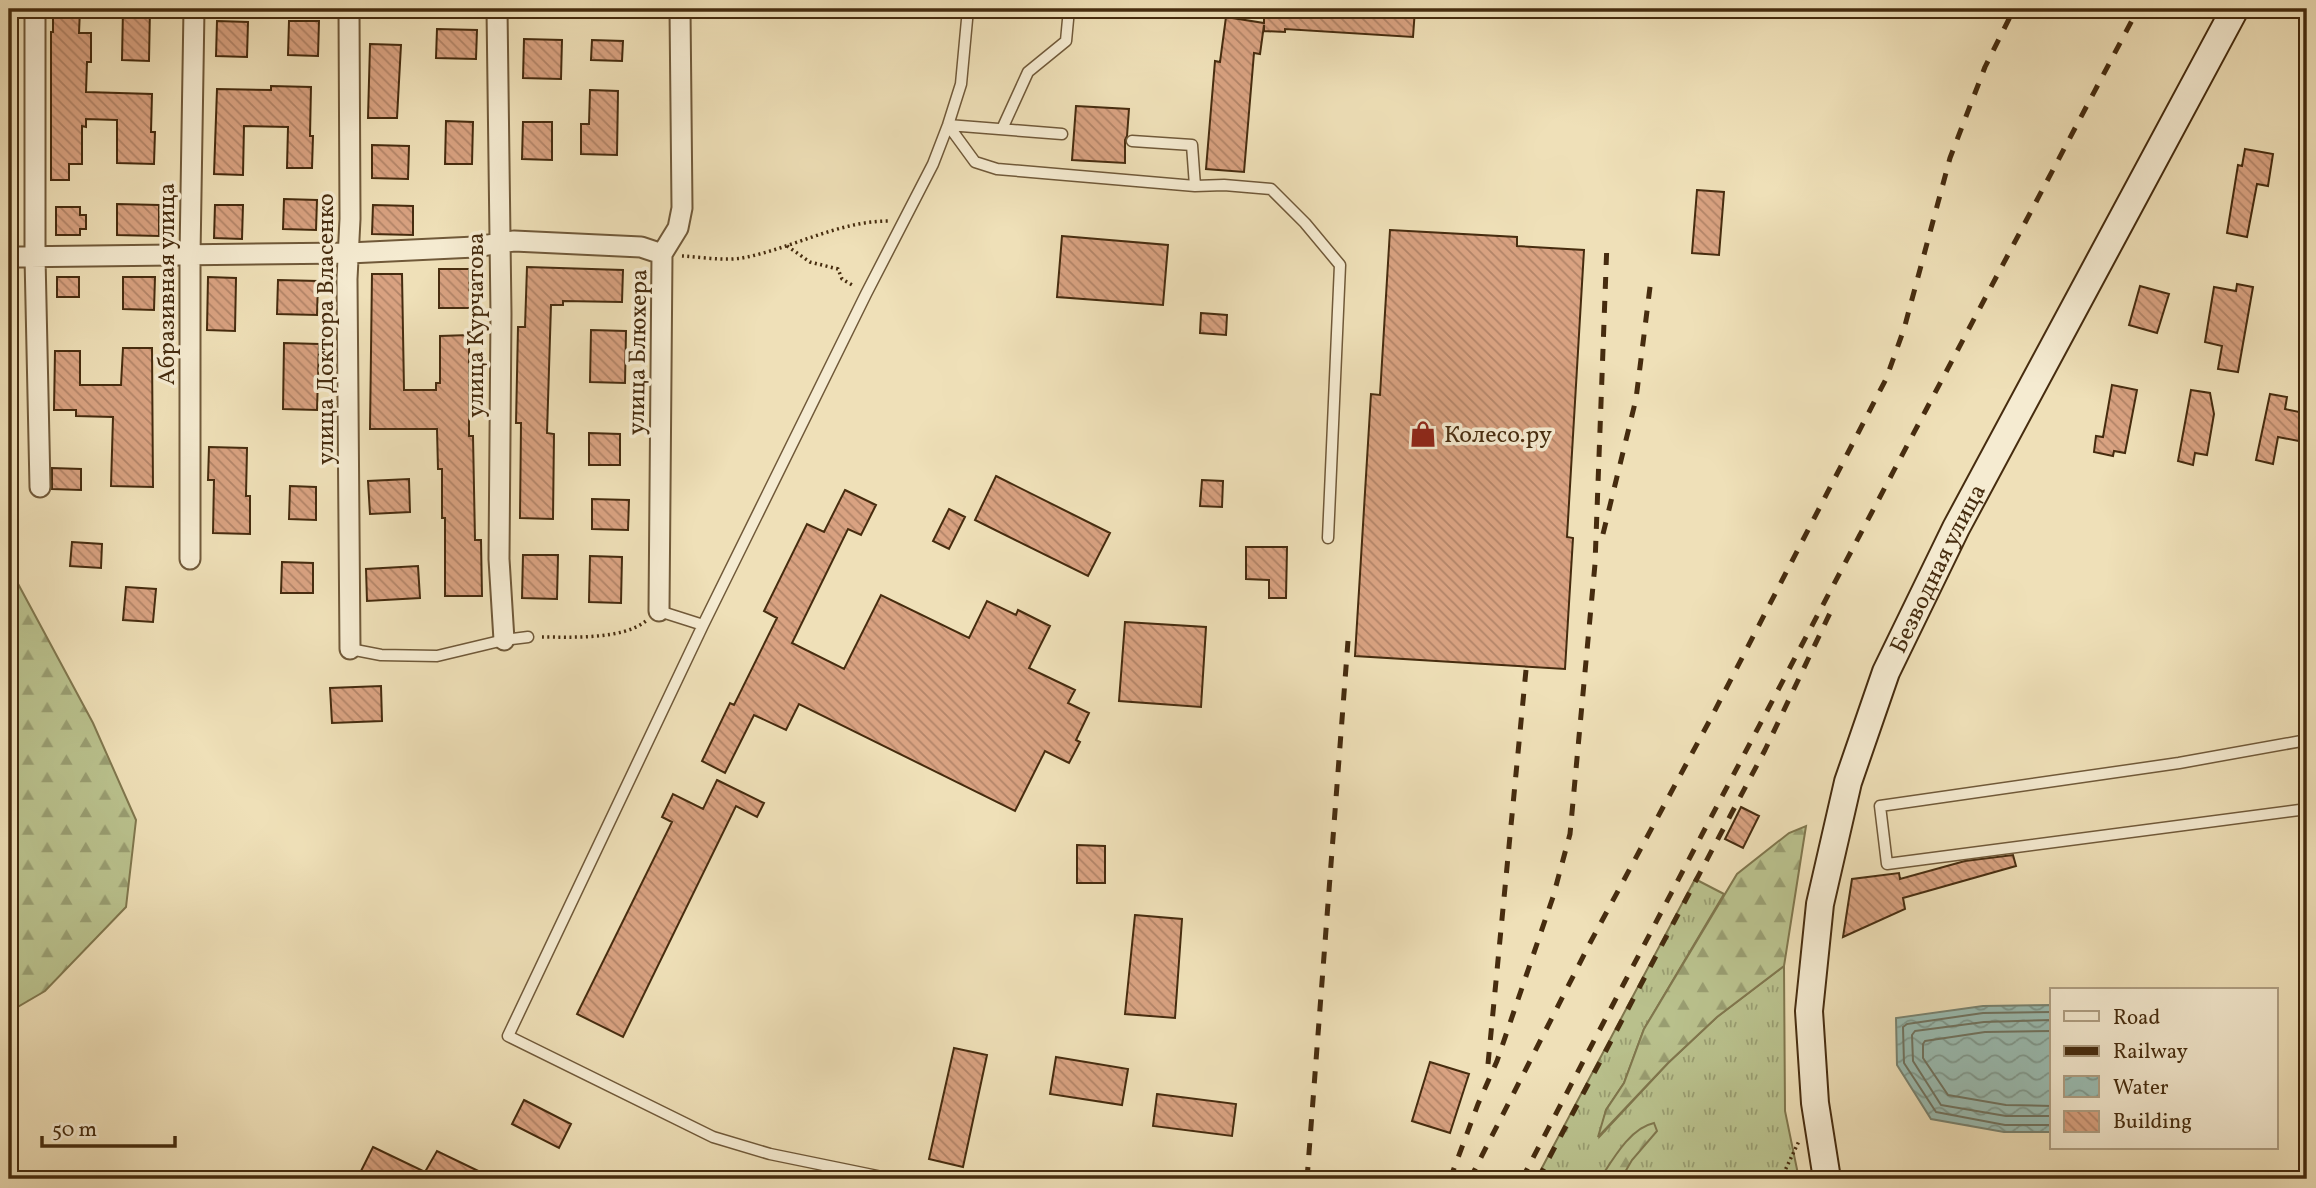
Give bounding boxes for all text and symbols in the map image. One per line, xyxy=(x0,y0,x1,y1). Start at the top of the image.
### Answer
street label: Абразивная улица xyxy=(151,183,185,385)
street label: улица Доктора Власенко xyxy=(310,193,344,465)
street label: улица Курчатова xyxy=(460,232,494,418)
street label: улица Блюхера xyxy=(621,269,657,435)
shop icon: Колесо.ру xyxy=(1408,419,1438,449)
place label: Колесо.ру xyxy=(1444,419,1552,453)
street label: Безводная улица xyxy=(1883,478,1996,659)
legend xyxy=(2050,988,2278,1150)
text: Road xyxy=(2113,1004,2160,1033)
text: Railway xyxy=(2113,1038,2189,1067)
text: Water xyxy=(2113,1074,2169,1103)
scale bar xyxy=(42,1104,175,1148)
text: Building xyxy=(2113,1108,2192,1137)
text: 50 m xyxy=(52,1116,97,1145)

